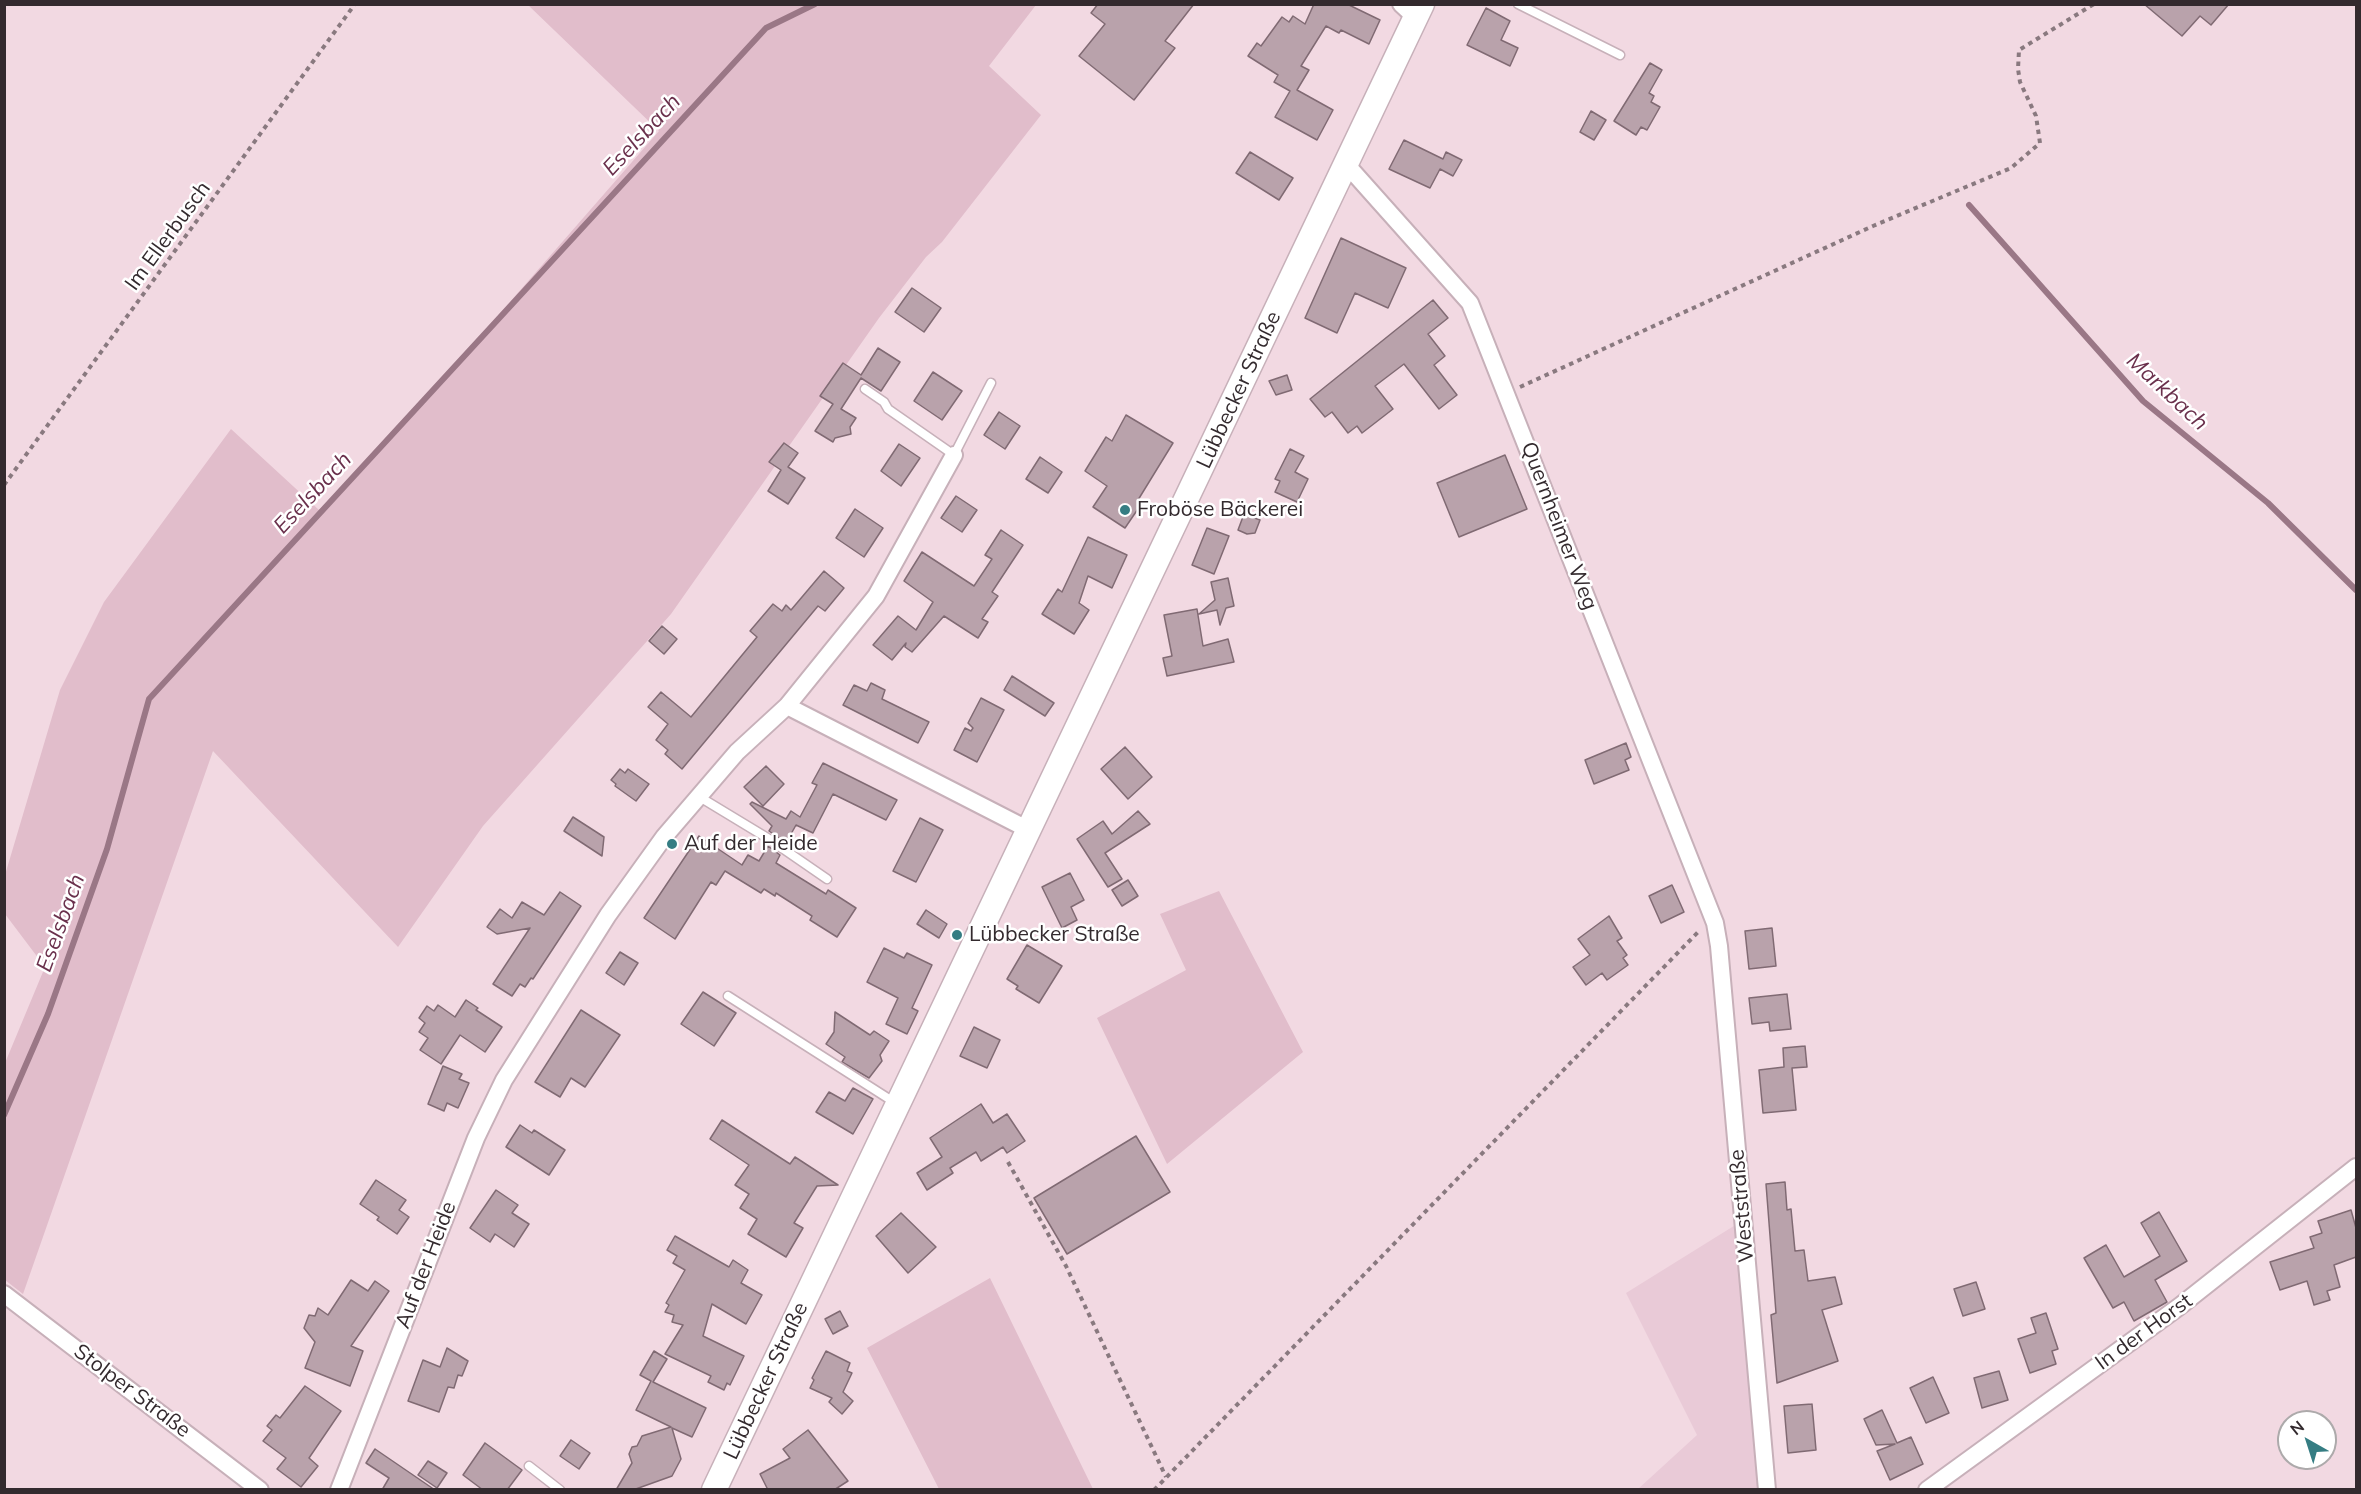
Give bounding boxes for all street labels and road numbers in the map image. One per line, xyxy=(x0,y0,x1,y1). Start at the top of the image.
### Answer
street label: Im Ellerbusch xyxy=(120,177,216,295)
street label: Lübbecker Straße xyxy=(1192,307,1286,473)
street label: Quernheimer Weg xyxy=(1515,439,1603,613)
street label: Weststraße xyxy=(1724,1148,1760,1264)
street label: Auf der Heide xyxy=(390,1198,462,1332)
street label: In der Horst xyxy=(2091,1288,2197,1376)
street label: Lübbecker Straße xyxy=(719,1298,813,1464)
street label: Stolper Straße xyxy=(69,1339,195,1443)

